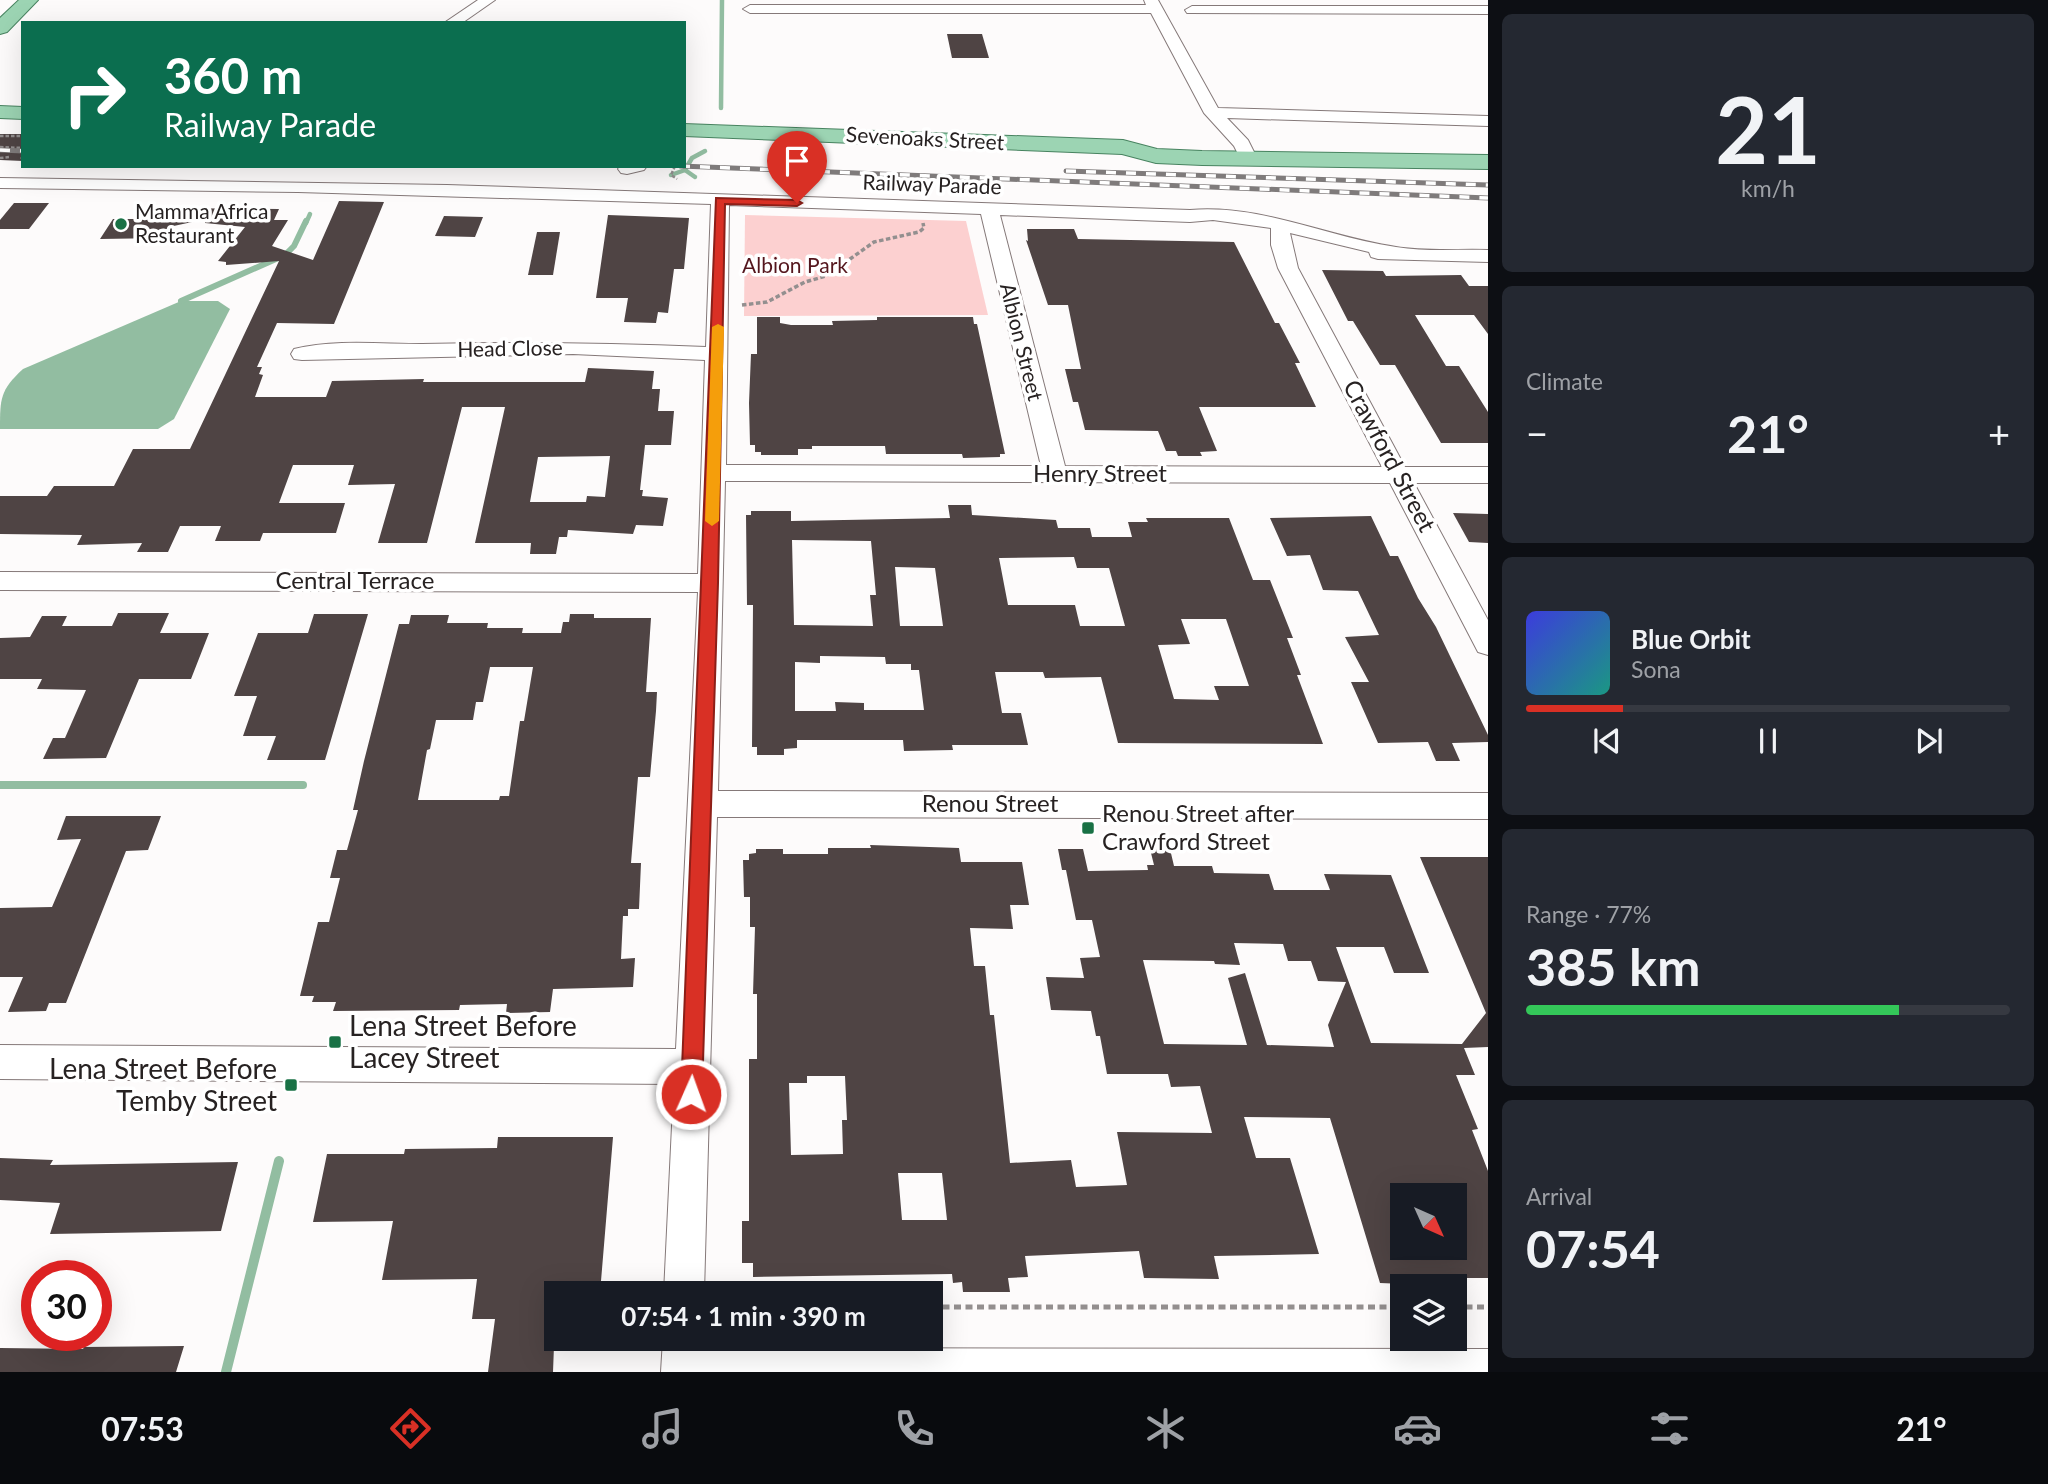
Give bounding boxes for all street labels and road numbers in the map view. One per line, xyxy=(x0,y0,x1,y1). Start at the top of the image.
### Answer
street label: Sevenoaks Street xyxy=(845,121,1005,154)
street label: Railway Parade xyxy=(862,169,1002,198)
street label: Albion Street xyxy=(996,280,1049,403)
street label: Head Close xyxy=(457,334,563,361)
street label: Crawford Street xyxy=(1338,374,1443,537)
street label: Henry Street xyxy=(1033,458,1167,487)
street label: Central Terrace xyxy=(276,565,434,594)
street label: Renou Street xyxy=(922,788,1059,817)

